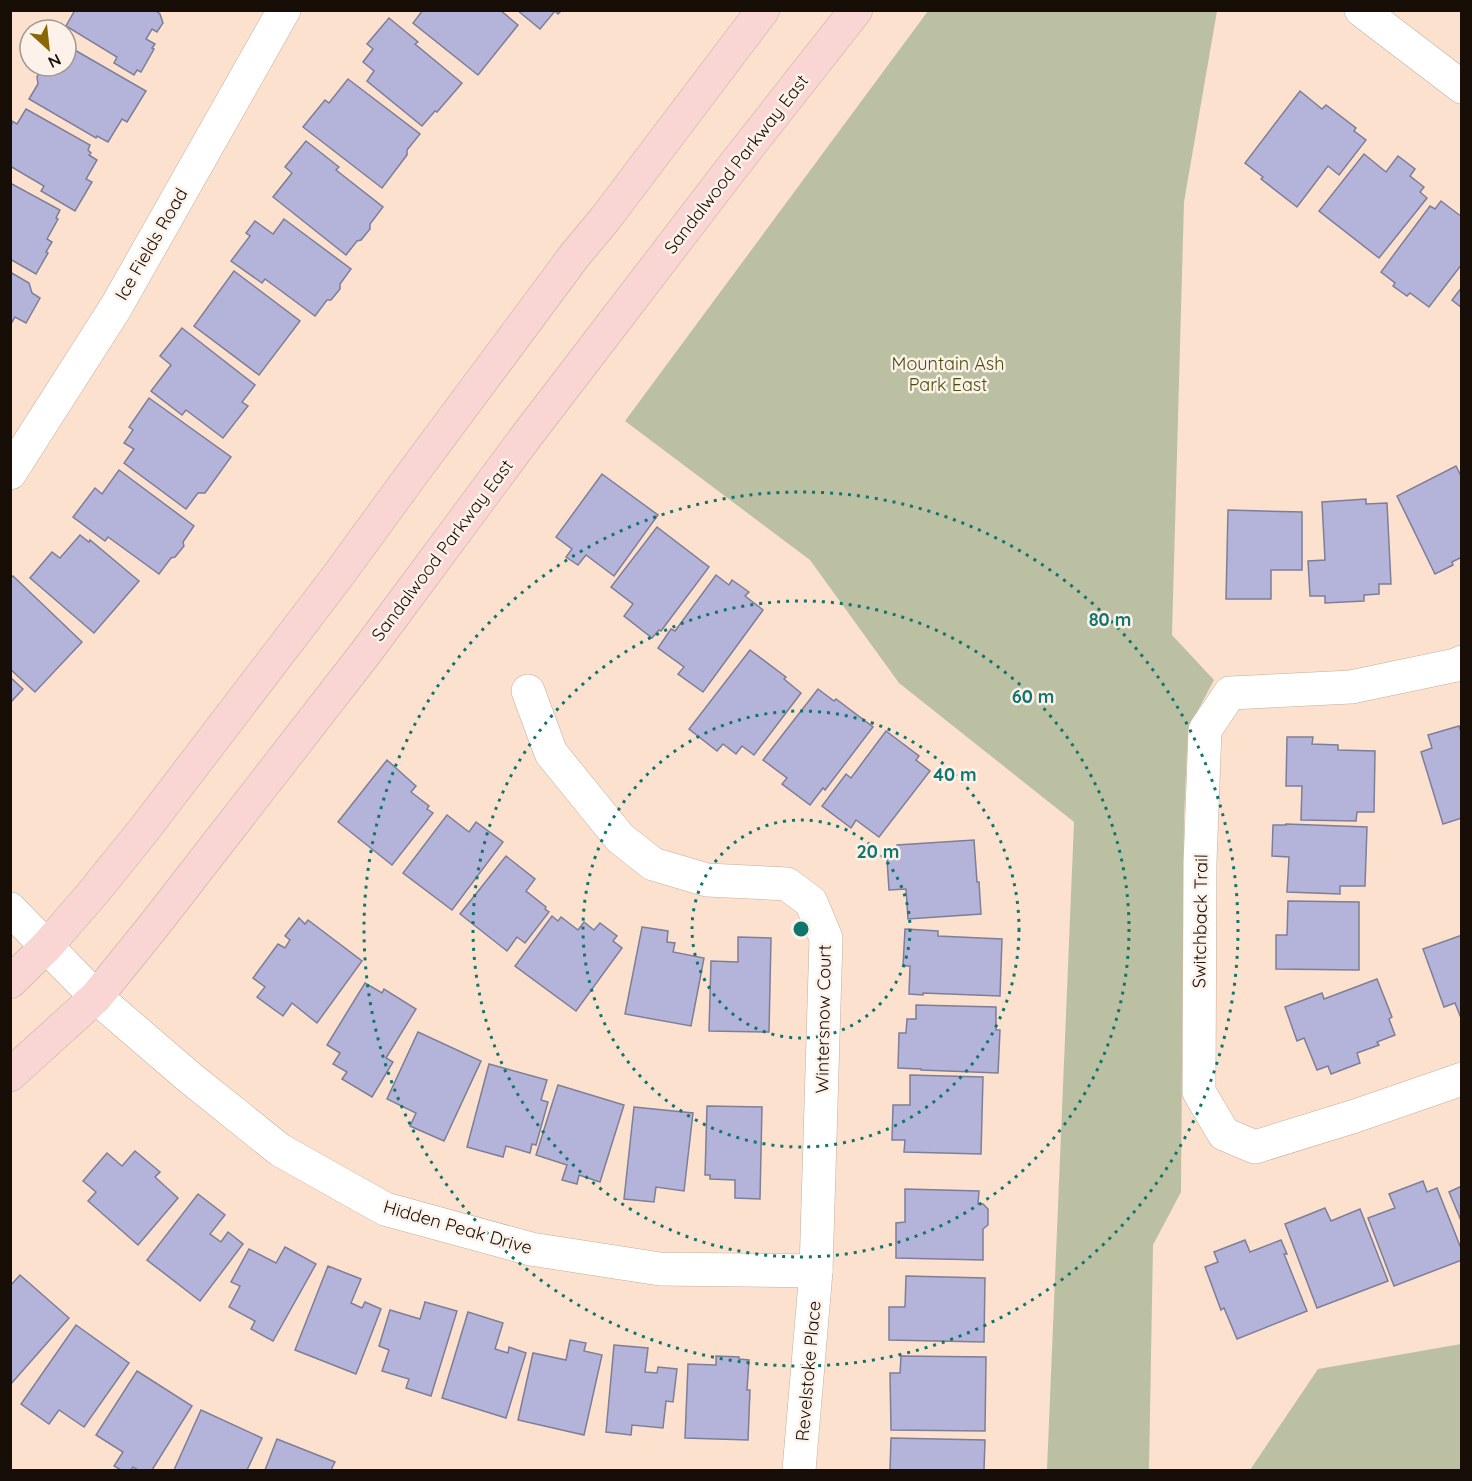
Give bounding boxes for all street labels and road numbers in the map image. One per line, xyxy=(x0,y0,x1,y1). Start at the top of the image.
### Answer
street label: Sandalwood Parkway East xyxy=(659,70,813,258)
street label: Ice Fields Road xyxy=(110,184,192,304)
street label: Sandalwood Parkway East xyxy=(366,455,518,645)
street label: Switchback Trail xyxy=(1187,854,1213,988)
street label: Wintersnow Court xyxy=(810,944,836,1094)
street label: Hidden Peak Drive xyxy=(381,1195,535,1259)
street label: Revelstoke Place xyxy=(790,1300,826,1442)

